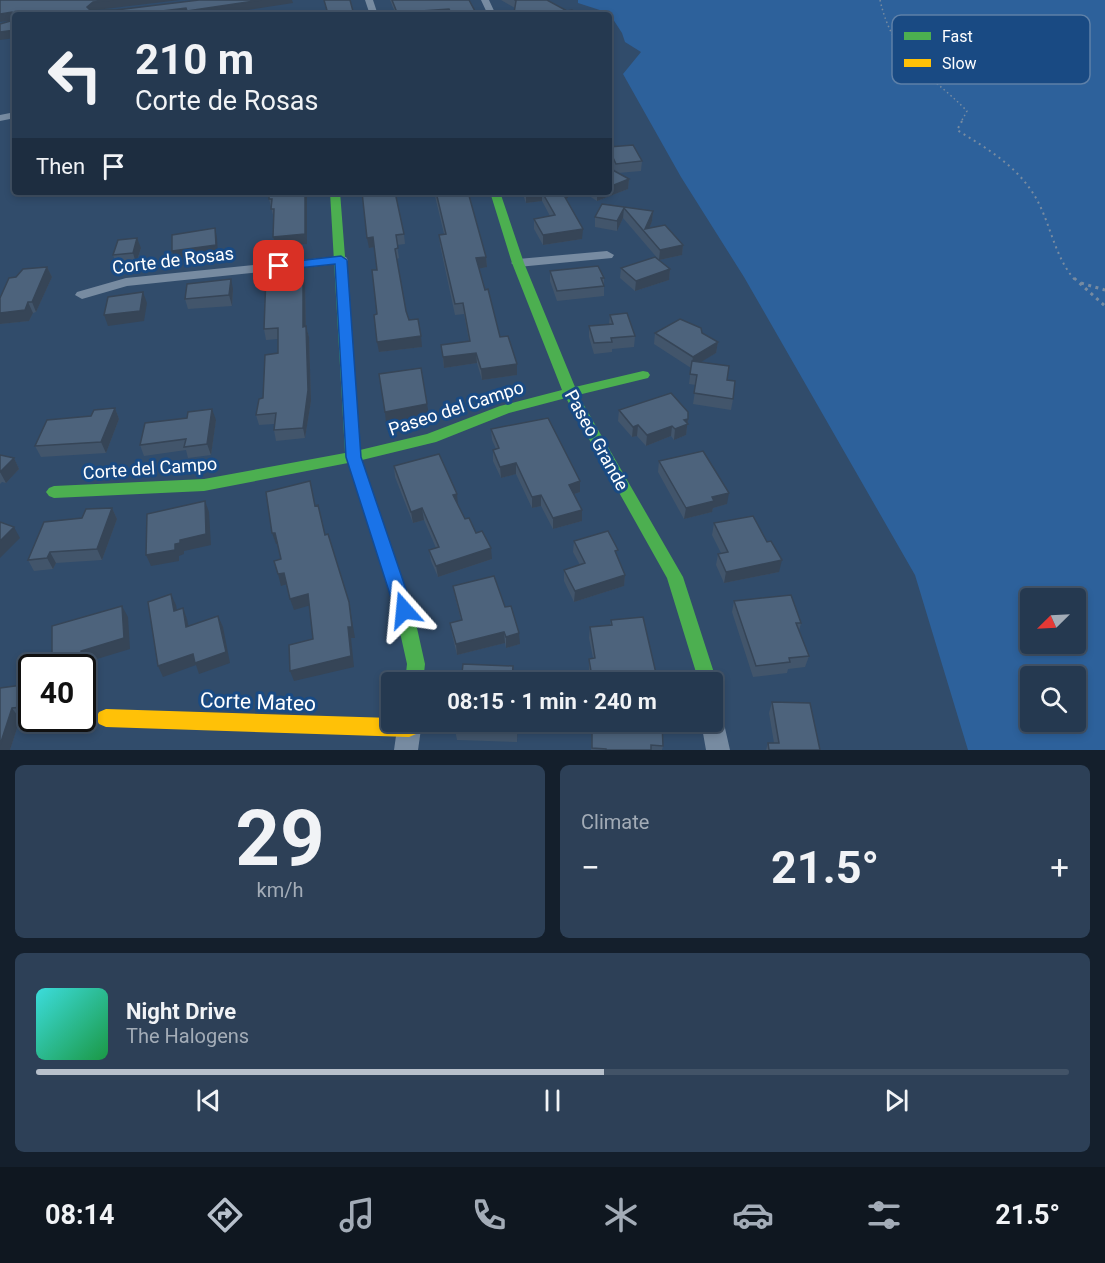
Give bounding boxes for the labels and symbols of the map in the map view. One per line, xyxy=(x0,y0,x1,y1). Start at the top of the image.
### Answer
legend xyxy=(892,15,1090,84)
text: Fast xyxy=(942,27,973,46)
text: Slow xyxy=(942,54,977,73)
pin xyxy=(253,240,304,291)
street label: Corte de Rosas xyxy=(111,242,235,278)
street label: Paseo del Campo xyxy=(386,376,526,440)
street label: Paseo Grande xyxy=(561,386,633,494)
street label: Corte del Campo xyxy=(82,453,218,483)
position arrow xyxy=(372,578,436,642)
north arrow xyxy=(1020,588,1086,654)
speed limit sign: 40 xyxy=(18,654,96,732)
street label: Corte Mateo xyxy=(199,688,317,716)

